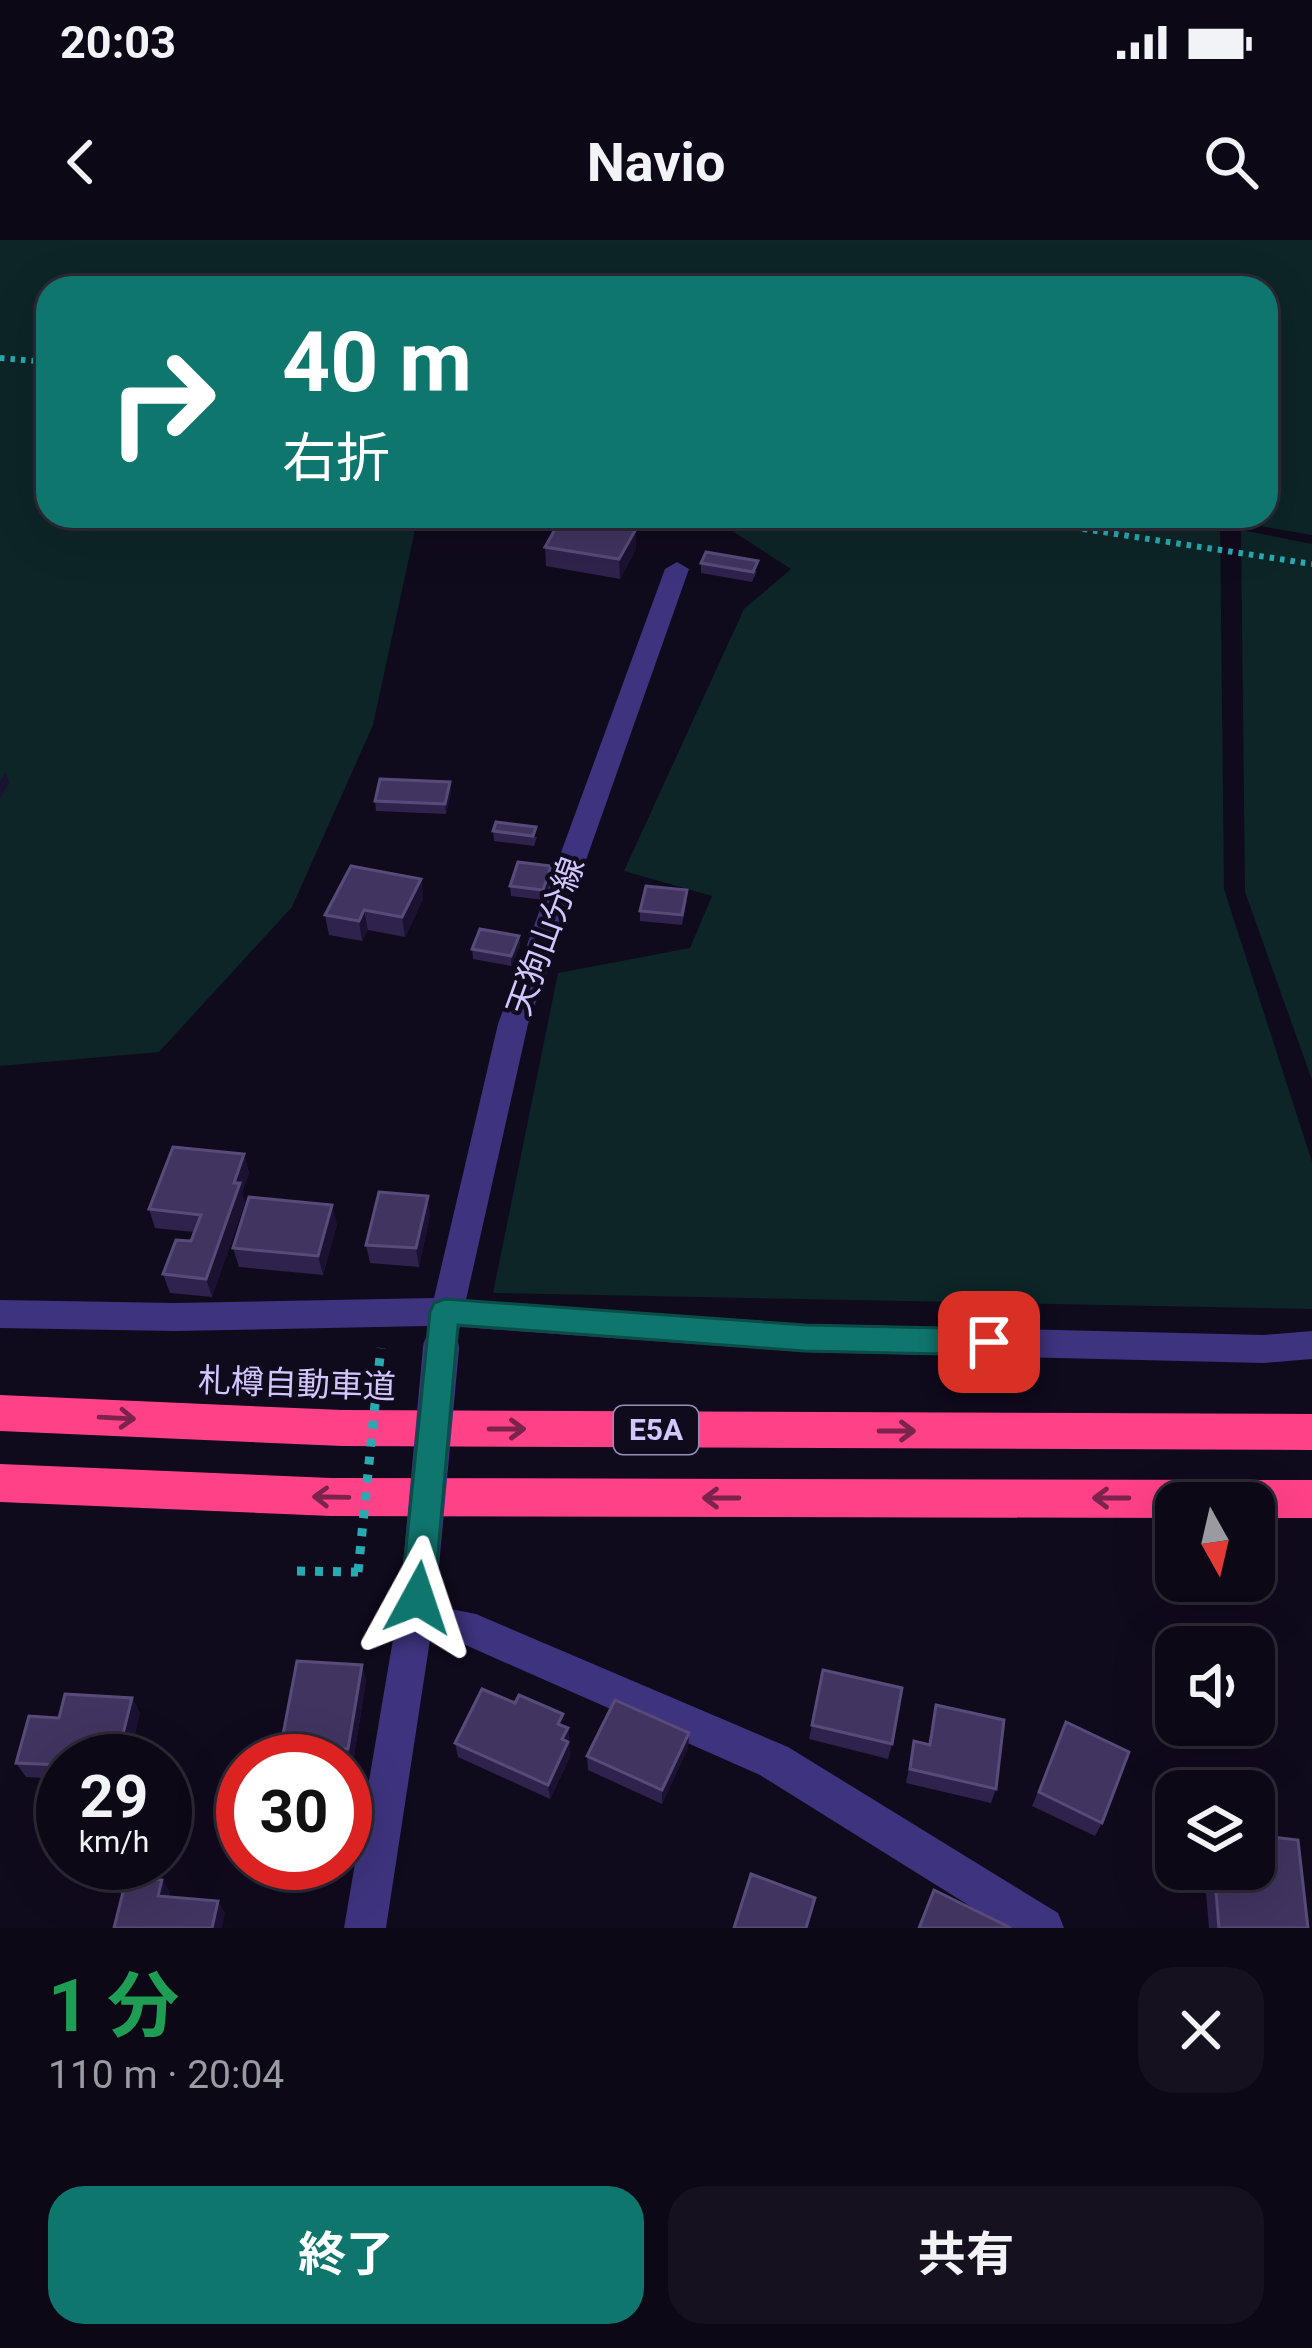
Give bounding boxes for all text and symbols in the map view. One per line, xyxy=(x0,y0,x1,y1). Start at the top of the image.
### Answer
text: 20:03 xyxy=(60,16,176,69)
icon: back xyxy=(48,129,114,195)
icon: search xyxy=(1198,129,1264,195)
text: Navio xyxy=(587,131,725,194)
text: 40 m xyxy=(282,313,472,412)
icon: right xyxy=(84,324,240,480)
text: 右折 xyxy=(282,427,390,490)
street label: 天狗山分線 xyxy=(499,852,592,1020)
pin xyxy=(938,1291,1040,1393)
icon: arrive xyxy=(956,1309,1022,1375)
street label: 札樽自動車道 xyxy=(197,1361,397,1406)
road number: E5A xyxy=(614,1406,698,1454)
one-way arrow xyxy=(97,1407,136,1430)
one-way arrow xyxy=(487,1418,526,1440)
one-way arrow xyxy=(877,1420,916,1442)
north arrow xyxy=(1155,1482,1275,1602)
map controls xyxy=(1155,1482,1275,1890)
one-way arrow xyxy=(312,1485,351,1508)
one-way arrow xyxy=(702,1487,741,1509)
one-way arrow xyxy=(1092,1487,1131,1509)
position arrow xyxy=(355,1535,481,1661)
button: sound xyxy=(1155,1626,1275,1746)
speed limit sign: 30 xyxy=(216,1734,372,1890)
text: 29 xyxy=(80,1761,148,1832)
button: layers xyxy=(1155,1770,1275,1890)
text: km/h xyxy=(79,1824,149,1859)
text: 1 分 xyxy=(48,1964,179,2049)
button: close xyxy=(1138,1967,1264,2093)
text: 110 m · 20:04 xyxy=(48,2052,284,2098)
button: 終了 xyxy=(48,2186,644,2324)
button: 共有 xyxy=(668,2186,1264,2324)

